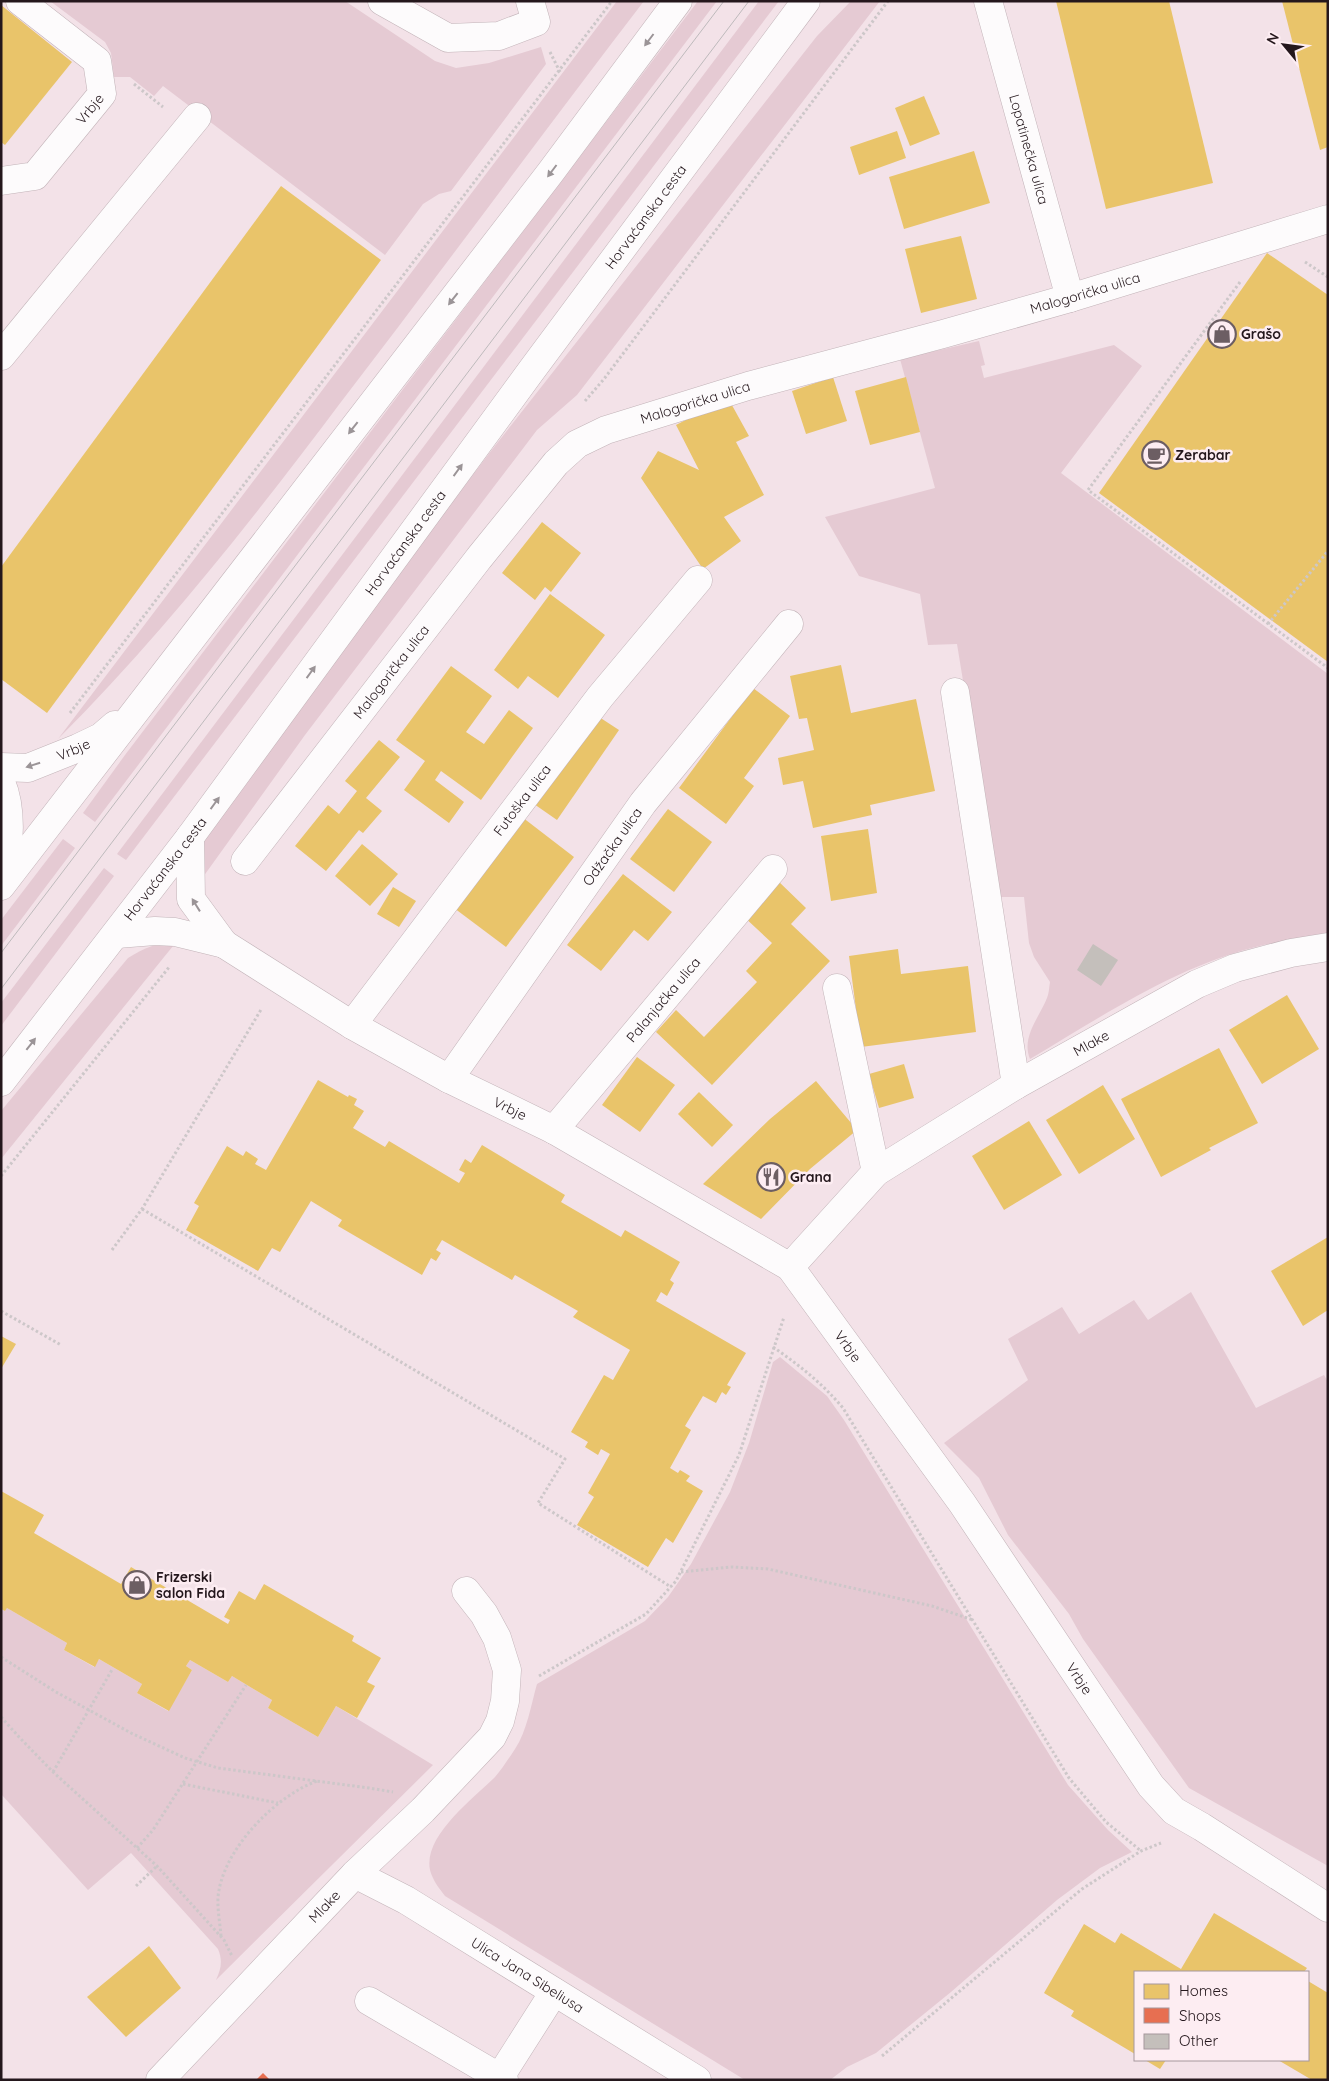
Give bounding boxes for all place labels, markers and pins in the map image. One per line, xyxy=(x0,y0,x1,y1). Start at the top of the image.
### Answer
shop icon: Grašo xyxy=(1207,319,1237,349)
place label: Grašo xyxy=(1241,325,1281,343)
cafe icon: Zerabar xyxy=(1141,440,1171,470)
place label: Zerabar xyxy=(1175,446,1231,464)
restaurant icon: Grana xyxy=(756,1162,786,1192)
place label: Grana xyxy=(790,1168,832,1186)
place label: Frizerski salon Fida xyxy=(156,1568,225,1602)
shop icon: Frizerski salon Fida xyxy=(122,1570,152,1600)

